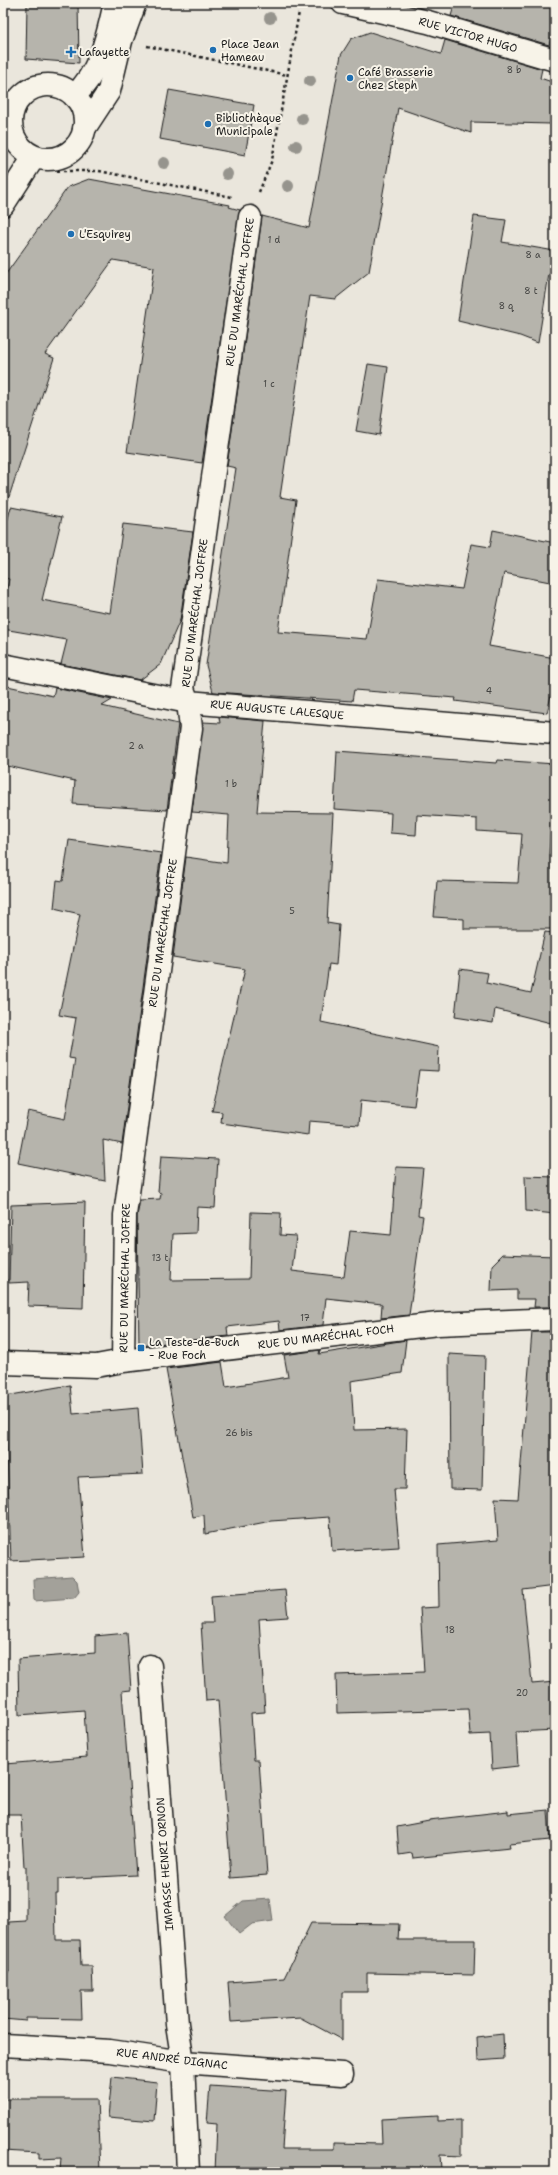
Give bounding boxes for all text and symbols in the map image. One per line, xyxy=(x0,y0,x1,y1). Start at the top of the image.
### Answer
street label: RUE VICTOR HUGO xyxy=(417,14,519,56)
place label: Place Jean Hameau xyxy=(221,37,279,65)
place label: Lafayette xyxy=(79,45,129,60)
marker: Place Jean Hameau xyxy=(208,45,218,55)
marker: Lafayette xyxy=(66,47,76,57)
house number: 8 b xyxy=(507,64,521,76)
place label: Café Brasserie Chez Steph xyxy=(358,65,433,93)
marker: Café Brasserie Chez Steph xyxy=(345,73,355,83)
place label: Bibliothèque Municipale xyxy=(216,111,281,139)
marker: Bibliothèque Municipale xyxy=(203,119,213,129)
street label: RUE DU MARÉCHAL JOFFRE xyxy=(221,216,258,367)
place label: L'Esquirey xyxy=(79,227,131,242)
marker: L'Esquirey xyxy=(66,229,76,239)
house number: 1 d xyxy=(268,234,281,246)
house number: 8 a xyxy=(526,249,541,261)
house number: 8 t xyxy=(524,285,538,297)
house number: 8 q xyxy=(499,300,514,312)
house number: 1 c xyxy=(263,378,275,390)
street label: RUE DU MARÉCHAL JOFFRE xyxy=(177,537,212,688)
house number: 4 xyxy=(486,685,492,697)
street label: RUE AUGUSTE LALESQUE xyxy=(210,697,345,723)
house number: 2 a xyxy=(129,740,144,752)
house number: 1 b xyxy=(225,778,237,790)
street label: RUE DU MARÉCHAL JOFFRE xyxy=(144,857,181,1008)
house number: 5 xyxy=(289,905,295,917)
street label: RUE DU MARÉCHAL JOFFRE xyxy=(115,1203,134,1353)
house number: 13 t xyxy=(152,1252,168,1264)
house number: 17 xyxy=(300,1312,310,1324)
street label: RUE DU MARÉCHAL FOCH xyxy=(257,1320,395,1353)
place label: La Teste-de-Buch - Rue Foch xyxy=(149,1335,240,1363)
marker: La Teste-de-Buch - Rue Foch xyxy=(136,1343,146,1353)
house number: 26 bis xyxy=(225,1427,253,1439)
house number: 18 xyxy=(445,1624,455,1636)
house number: 20 xyxy=(516,1687,528,1699)
street label: IMPASSE HENRI ORNON xyxy=(153,1797,177,1931)
street label: RUE ANDRÉ DIGNAC xyxy=(116,2044,229,2073)

